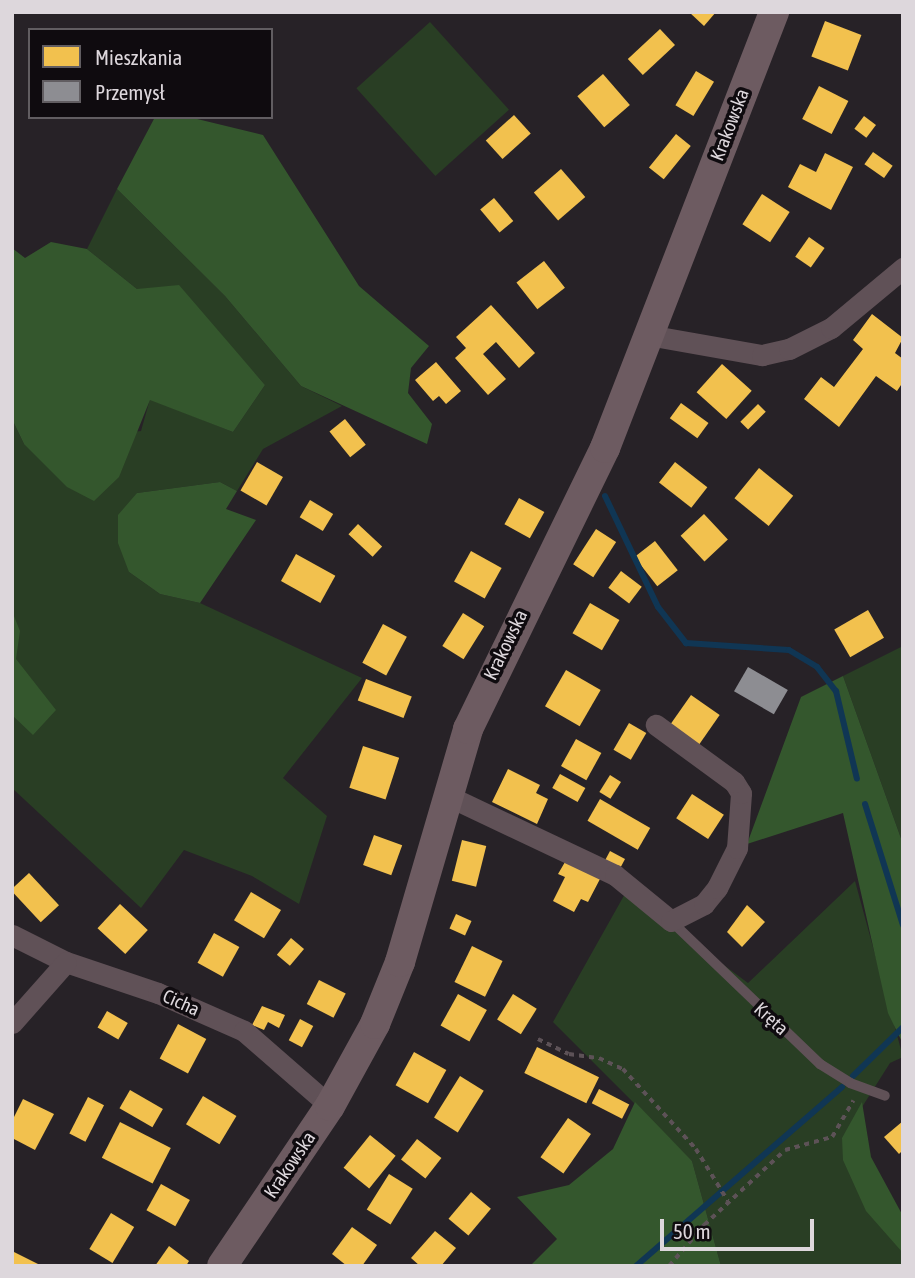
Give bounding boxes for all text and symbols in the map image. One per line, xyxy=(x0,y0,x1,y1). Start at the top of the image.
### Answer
legend xyxy=(28,28,273,119)
text: Mieszkania xyxy=(95,45,182,69)
text: Przemysł xyxy=(95,80,165,104)
street label: Krakowska xyxy=(706,86,754,164)
street label: Krakowska xyxy=(479,606,533,684)
street label: Cicha xyxy=(159,985,203,1021)
street label: Kręta xyxy=(749,998,793,1040)
street label: Krakowska xyxy=(259,1127,321,1203)
scale bar xyxy=(663,1204,817,1248)
text: 50 m xyxy=(673,1219,711,1243)

